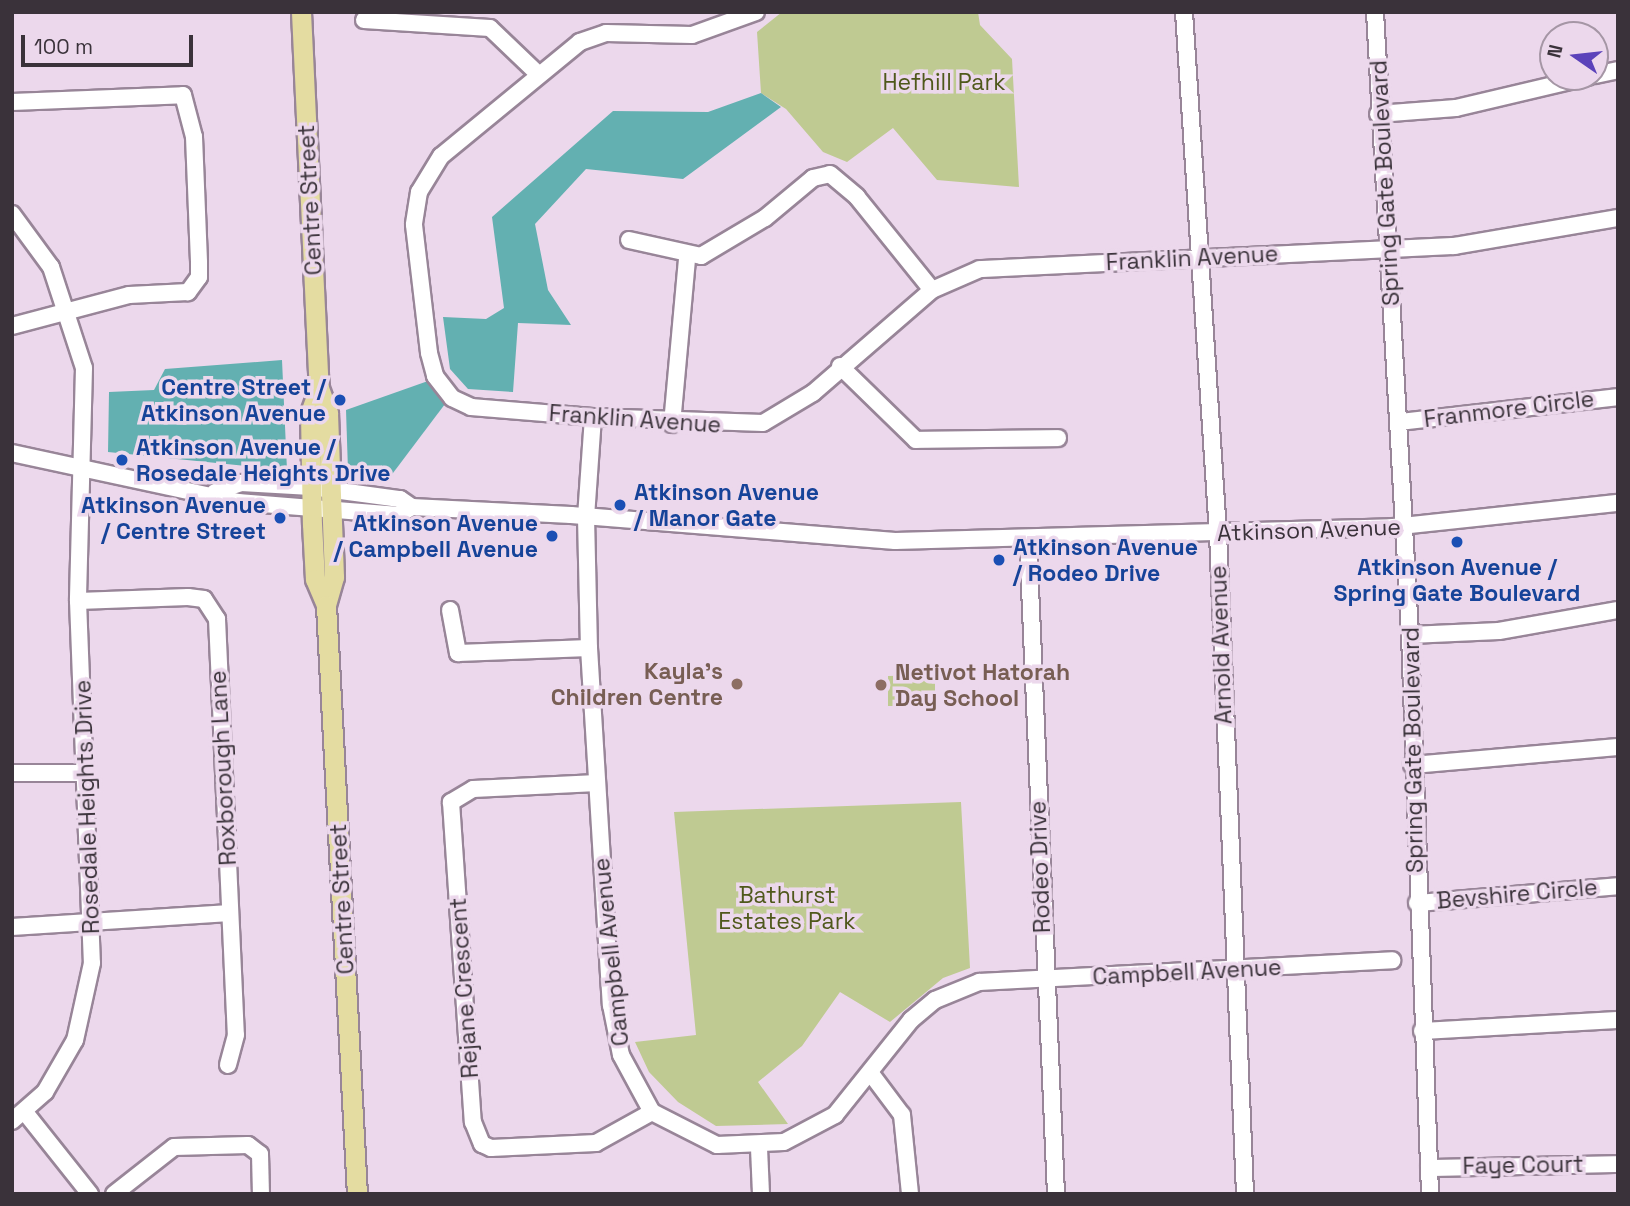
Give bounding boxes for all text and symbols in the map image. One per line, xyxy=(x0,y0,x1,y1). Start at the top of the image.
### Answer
scale bar xyxy=(24,21,196,65)
north arrow xyxy=(1539,21,1609,91)
text: 100 m xyxy=(34,33,93,60)
text: N xyxy=(1541,42,1569,60)
street label: Spring Gate Boulevard xyxy=(1365,59,1405,307)
park label: Hefhill Park xyxy=(882,68,1006,96)
street label: Centre Street xyxy=(292,124,328,276)
street label: Franklin Avenue xyxy=(1105,240,1279,276)
place label: Centre Street / Atkinson Avenue xyxy=(141,373,326,427)
street label: Franmore Circle xyxy=(1422,385,1596,433)
marker: Centre Street / Atkinson Avenue xyxy=(332,392,348,408)
street label: Franklin Avenue xyxy=(548,399,722,439)
place label: Atkinson Avenue / Rosedale Heights Drive xyxy=(136,433,391,487)
marker: Atkinson Avenue / Rosedale Heights Drive xyxy=(114,452,130,468)
place label: Atkinson Avenue / Manor Gate xyxy=(634,478,819,532)
place label: Atkinson Avenue / Centre Street xyxy=(81,491,266,545)
marker: Atkinson Avenue / Manor Gate xyxy=(612,497,628,513)
place label: Atkinson Avenue / Campbell Avenue xyxy=(333,509,538,563)
marker: Atkinson Avenue / Centre Street xyxy=(272,510,288,526)
street label: Atkinson Avenue xyxy=(1216,513,1402,547)
marker: Atkinson Avenue / Campbell Avenue xyxy=(544,528,560,544)
place label: Atkinson Avenue / Rodeo Drive xyxy=(1013,533,1198,587)
marker: Atkinson Avenue / Spring Gate Boulevard xyxy=(1449,534,1465,550)
marker: Atkinson Avenue / Rodeo Drive xyxy=(991,552,1007,568)
place label: Atkinson Avenue / Spring Gate Boulevard xyxy=(1334,553,1580,607)
street label: Arnold Avenue xyxy=(1204,565,1238,725)
street label: Spring Gate Boulevard xyxy=(1397,627,1429,873)
place label: Kayla's Children Centre xyxy=(551,657,723,711)
place label: Netivot Hatorah Day School xyxy=(895,658,1070,712)
street label: Roxborough Lane xyxy=(204,670,242,866)
marker: Kayla's Children Centre xyxy=(729,676,745,692)
marker: Netivot Hatorah Day School xyxy=(873,677,889,693)
street label: Rosedale Heights Drive xyxy=(69,679,105,935)
street label: Rodeo Drive xyxy=(1024,800,1056,934)
street label: Centre Street xyxy=(324,823,360,975)
street label: Campbell Avenue xyxy=(587,856,635,1048)
street label: Bevshire Circle xyxy=(1435,873,1599,915)
park label: Bathurst Estates Park xyxy=(718,881,856,935)
street label: Rejane Crescent xyxy=(444,897,484,1079)
street label: Campbell Avenue xyxy=(1092,953,1282,991)
street label: Faye Court xyxy=(1462,1150,1584,1180)

